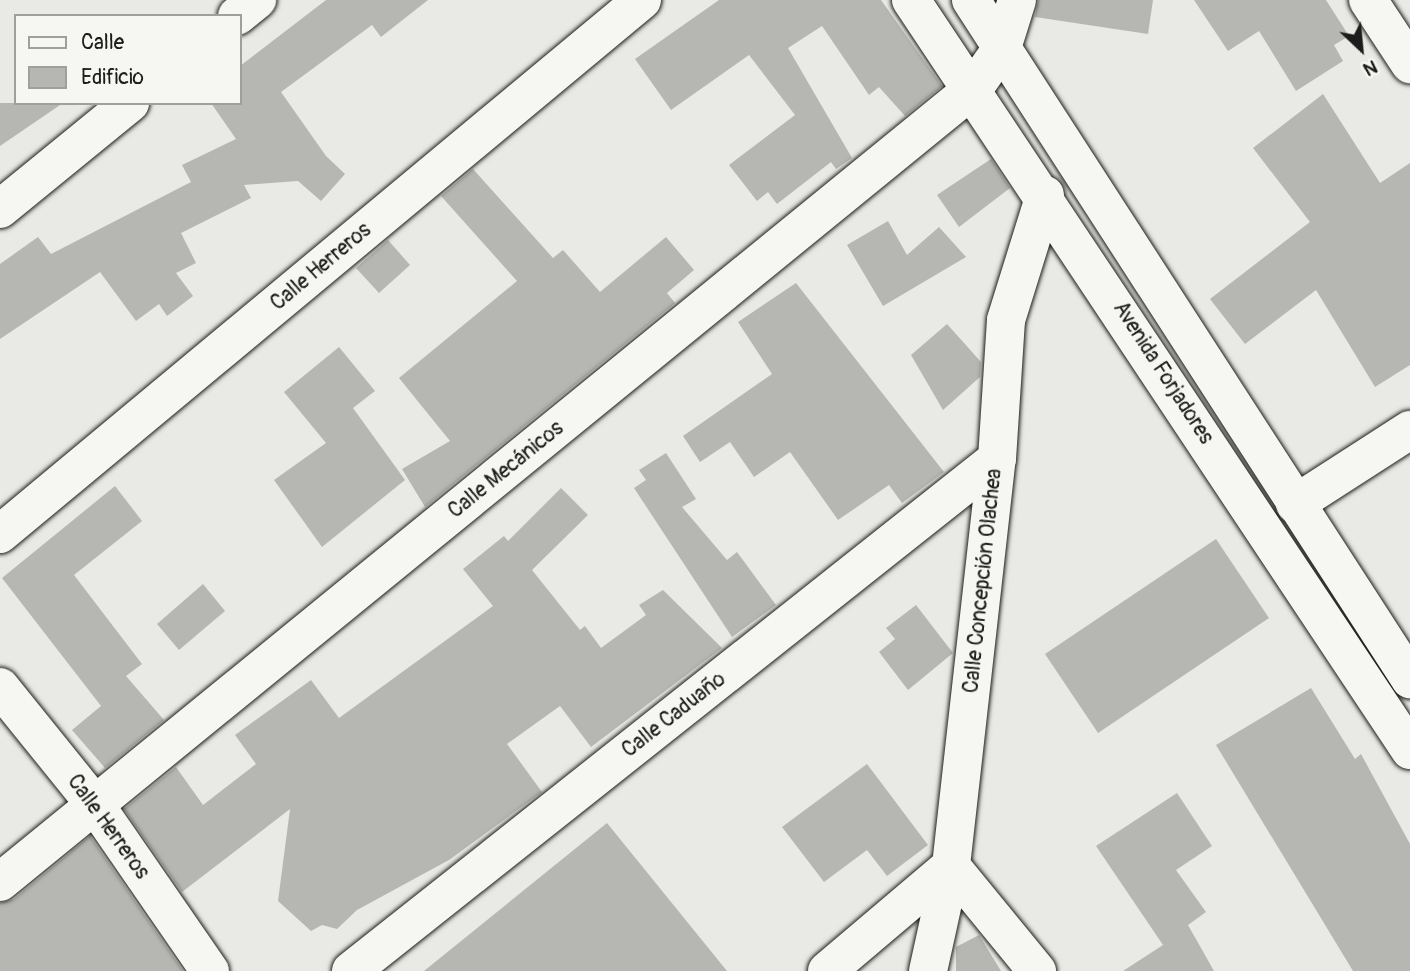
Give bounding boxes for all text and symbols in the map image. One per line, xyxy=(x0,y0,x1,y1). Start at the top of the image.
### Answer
legend xyxy=(14,14,242,105)
north arrow xyxy=(1326,14,1396,84)
text: Calle xyxy=(81,29,124,56)
text: N xyxy=(1359,54,1381,81)
text: Edificio xyxy=(81,64,144,91)
street label: Calle Herreros xyxy=(266,218,376,316)
street label: Avenida Forjadores xyxy=(1108,297,1218,449)
street label: Calle Mecánicos xyxy=(443,416,569,524)
street label: Calle Concepción Olachea xyxy=(959,468,1007,694)
street label: Calle Caduaño xyxy=(617,667,731,763)
street label: Calle Herreros xyxy=(62,770,154,884)

